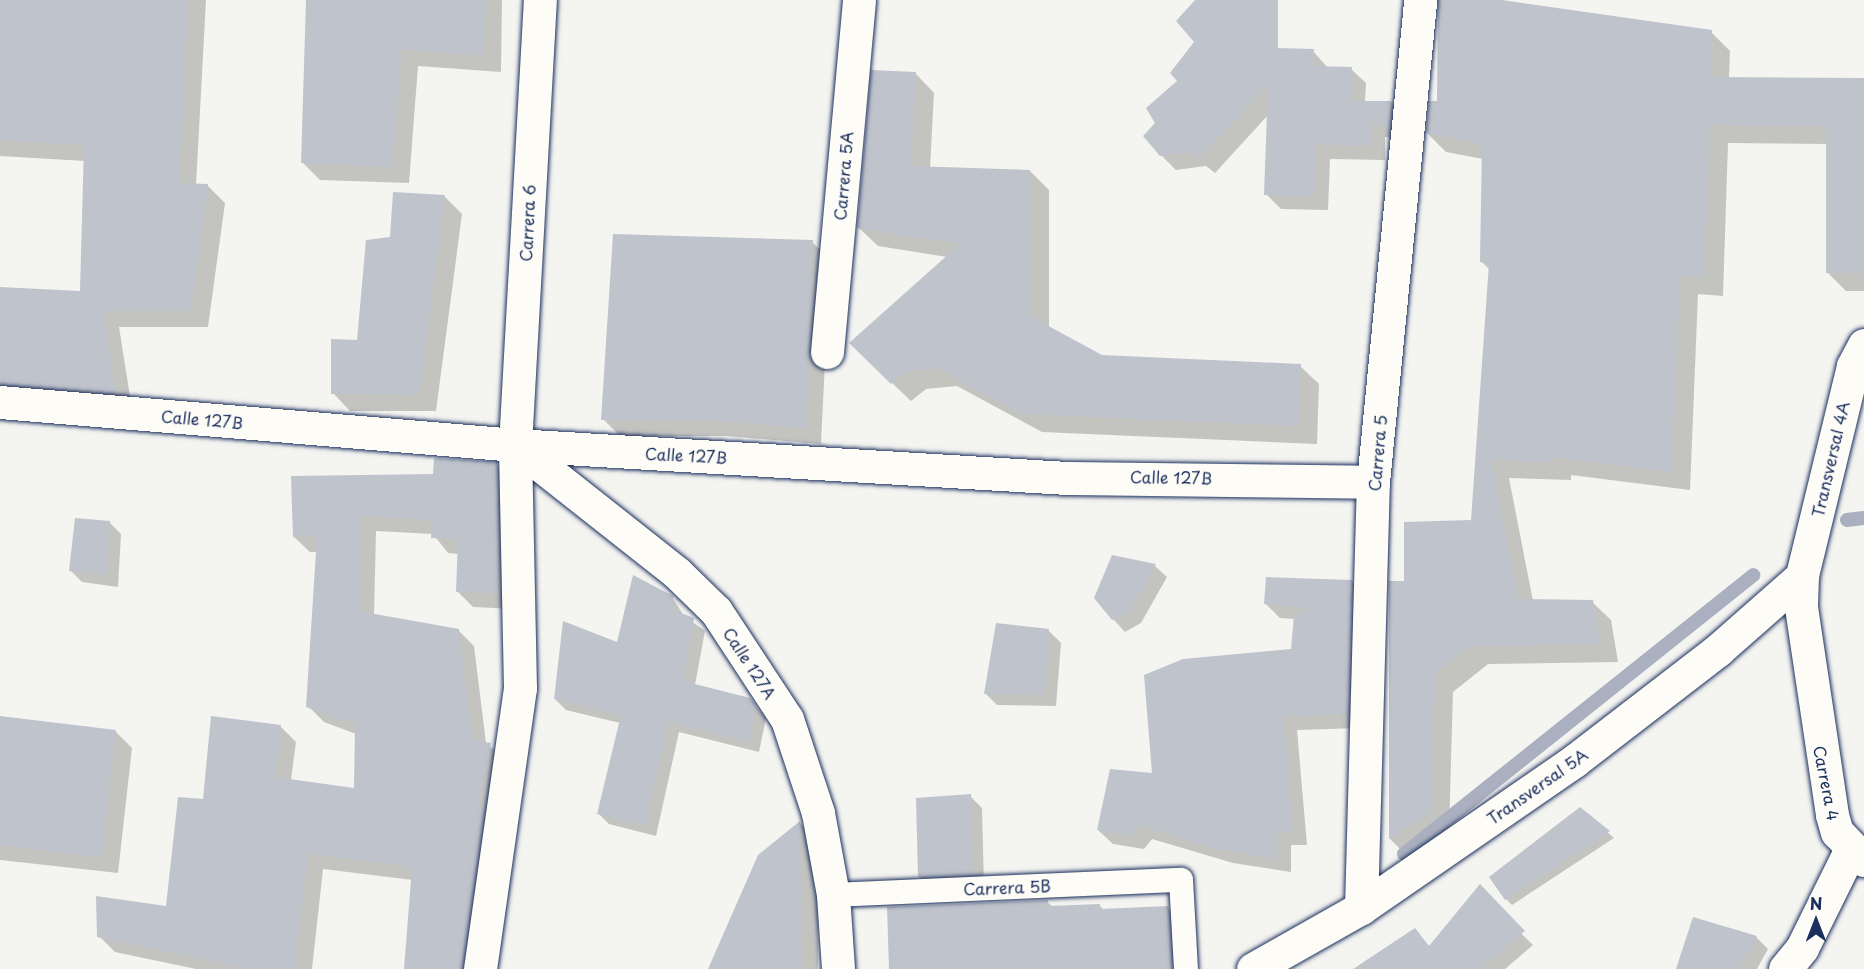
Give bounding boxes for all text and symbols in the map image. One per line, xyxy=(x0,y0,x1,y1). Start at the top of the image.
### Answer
street label: Carrera 5A xyxy=(830,131,856,221)
street label: Carrera 6 xyxy=(515,184,539,262)
street label: Transversal 4A xyxy=(1808,400,1852,518)
street label: Calle 127B xyxy=(160,406,244,432)
street label: Carrera 5 xyxy=(1364,414,1390,492)
street label: Calle 127B xyxy=(644,443,728,467)
street label: Calle 127B xyxy=(1129,467,1213,487)
street label: Calle 127A xyxy=(720,623,780,703)
street label: Carrera 4 xyxy=(1810,743,1844,823)
street label: Transversal 5A xyxy=(1484,745,1590,827)
street label: Carrera 5B xyxy=(963,876,1051,898)
north arrow xyxy=(1786,891,1846,951)
text: N xyxy=(1810,891,1822,915)

